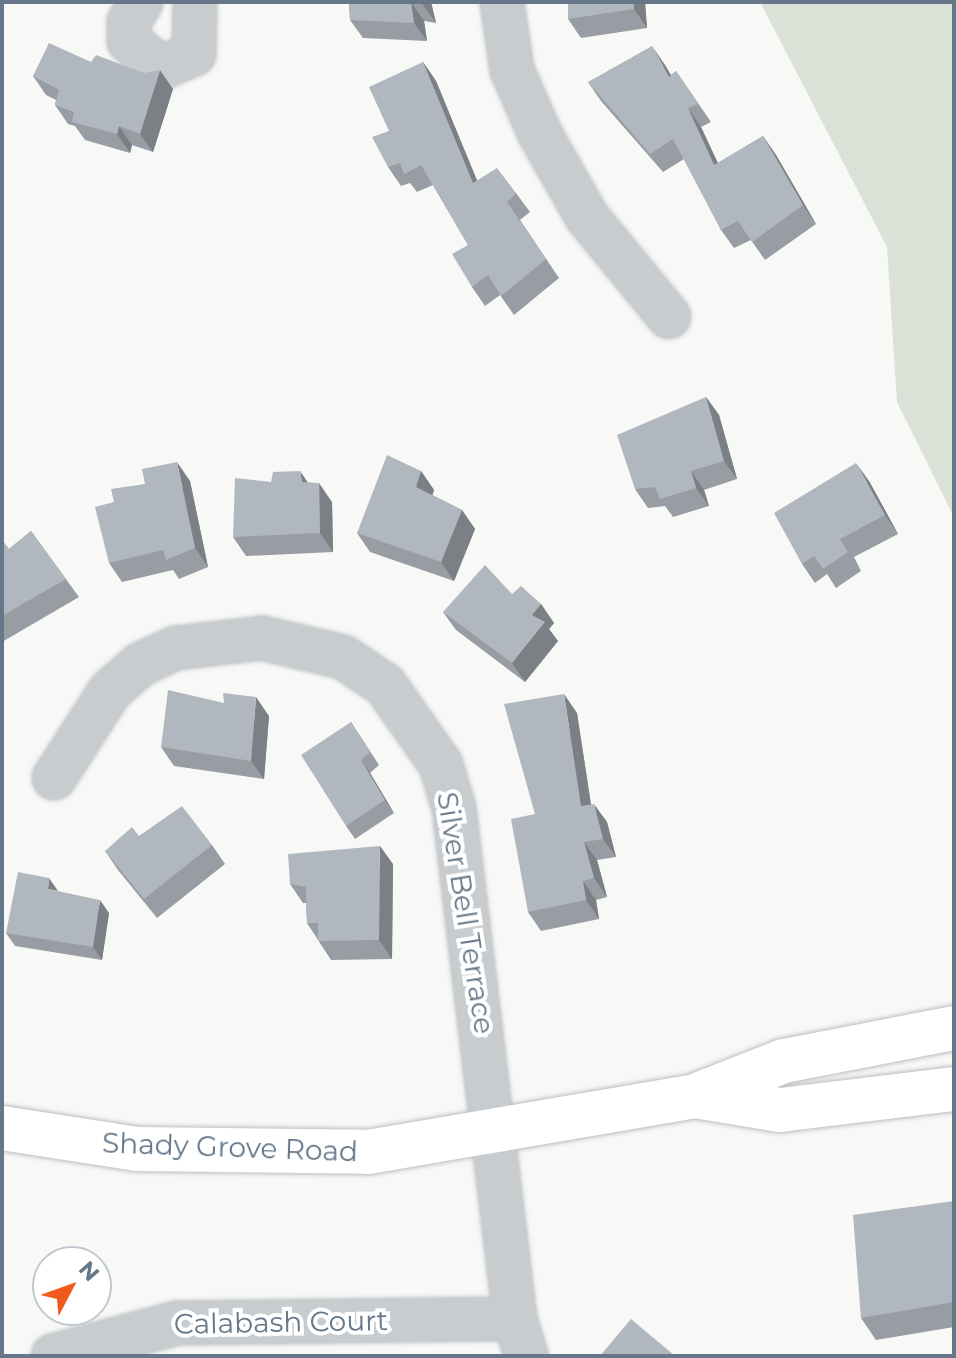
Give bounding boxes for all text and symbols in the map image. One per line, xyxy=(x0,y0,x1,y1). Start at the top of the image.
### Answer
street label: Silver Bell Terrace xyxy=(430,790,502,1036)
street label: Shady Grove Road xyxy=(102,1126,358,1168)
north arrow xyxy=(32,1246,112,1326)
text: N xyxy=(73,1256,105,1287)
street label: Calabash Court xyxy=(174,1303,388,1341)

